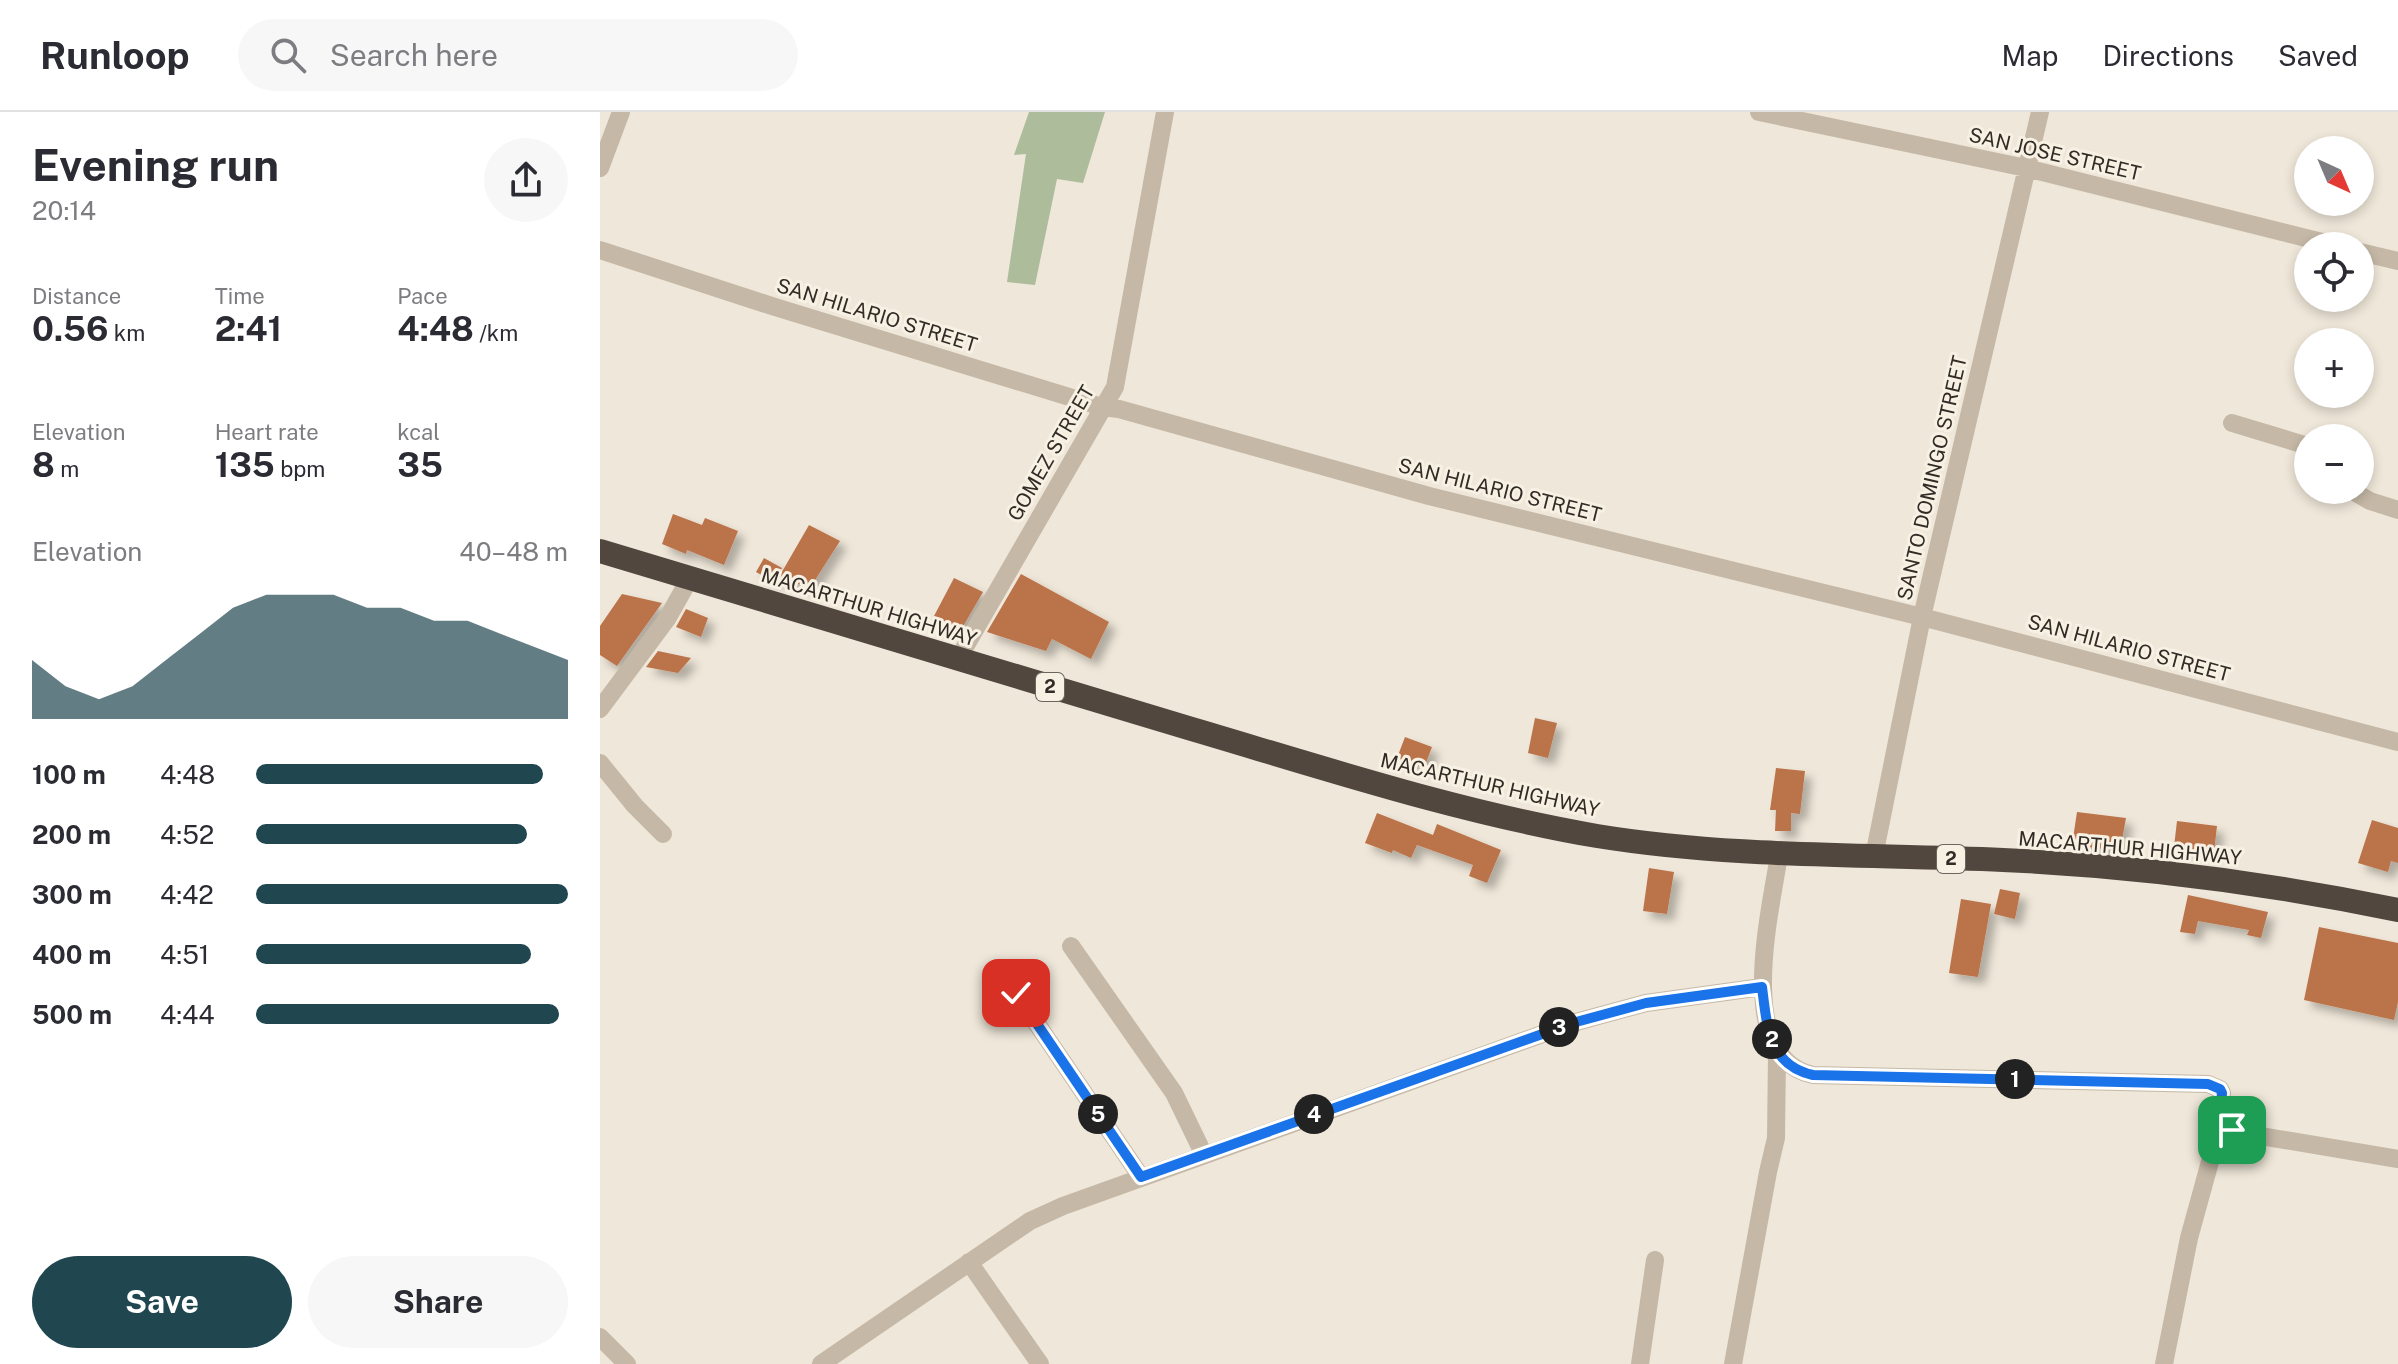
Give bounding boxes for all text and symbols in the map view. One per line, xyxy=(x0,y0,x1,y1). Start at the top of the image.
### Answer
search box xyxy=(238,19,798,91)
text: Runloop xyxy=(40,33,190,78)
icon: search xyxy=(266,33,310,77)
text: Search here xyxy=(330,37,498,73)
text: Map xyxy=(2002,39,2058,72)
text: Directions xyxy=(2102,39,2234,72)
text: Saved xyxy=(2278,39,2358,72)
street label: SAN JOSE STREET xyxy=(1967,123,2143,185)
north arrow xyxy=(2294,136,2374,216)
map controls xyxy=(2294,136,2374,504)
button: share xyxy=(484,138,568,222)
text: Evening run xyxy=(32,139,279,191)
text: 20:14 xyxy=(32,195,96,226)
button: locate xyxy=(2294,232,2374,312)
street label: SAN HILARIO STREET xyxy=(774,273,980,357)
text: Distance xyxy=(32,283,121,309)
text: Time xyxy=(215,283,265,309)
text: Pace xyxy=(397,283,448,309)
text: 0.56 xyxy=(32,309,108,349)
text: 2:41 xyxy=(215,309,282,349)
text: 4:48 xyxy=(397,309,474,349)
text: km xyxy=(108,320,145,346)
text: /km xyxy=(474,320,518,346)
button: + xyxy=(2294,328,2374,408)
street label: SANTO DOMINGO STREET xyxy=(1892,353,1972,603)
street label: GOMEZ STREET xyxy=(1002,381,1100,525)
text: Elevation xyxy=(32,419,125,445)
text: Heart rate xyxy=(215,419,319,445)
text: kcal xyxy=(397,419,440,445)
button: − xyxy=(2294,424,2374,504)
text: 8 xyxy=(32,445,55,485)
text: 135 xyxy=(215,445,275,485)
text: 35 xyxy=(397,445,443,485)
street label: SAN HILARIO STREET xyxy=(1396,453,1604,527)
text: m xyxy=(55,456,79,482)
text: bpm xyxy=(275,456,325,482)
text: Elevation xyxy=(32,536,142,567)
text: 40–48 m xyxy=(459,536,568,567)
street label: MACARTHUR HIGHWAY xyxy=(758,563,980,651)
street label: SAN HILARIO STREET xyxy=(2025,609,2233,687)
road number: 2 xyxy=(1036,673,1064,701)
street label: MACARTHUR HIGHWAY xyxy=(1378,748,1602,822)
text: 100 m xyxy=(32,759,106,790)
text: 4:48 xyxy=(160,759,215,790)
text: 200 m xyxy=(32,819,111,850)
text: 4:52 xyxy=(160,819,214,850)
street label: MACARTHUR HIGHWAY xyxy=(2017,826,2243,870)
road number: 2 xyxy=(1937,845,1965,873)
text: 300 m xyxy=(32,879,112,910)
text: 4:42 xyxy=(160,879,214,910)
text: 400 m xyxy=(32,939,112,970)
text: 4:51 xyxy=(160,939,209,970)
pin xyxy=(982,959,1050,1027)
icon: check xyxy=(994,971,1038,1015)
text: 500 m xyxy=(32,999,112,1030)
text: 4:44 xyxy=(160,999,215,1030)
pin: 3 xyxy=(1539,1007,1579,1047)
text: 3 xyxy=(1552,1014,1566,1040)
pin: 2 xyxy=(1752,1019,1792,1059)
text: 2 xyxy=(1765,1026,1779,1052)
pin: 1 xyxy=(1995,1059,2035,1099)
text: 1 xyxy=(2010,1066,2020,1092)
pin: 5 xyxy=(1078,1094,1118,1134)
pin: 4 xyxy=(1294,1094,1334,1134)
pin xyxy=(2198,1096,2266,1164)
text: 5 xyxy=(1091,1101,1105,1127)
text: 4 xyxy=(1307,1101,1321,1127)
icon: arrive xyxy=(2210,1108,2254,1152)
button: Save xyxy=(32,1256,292,1348)
button: Share xyxy=(308,1256,568,1348)

